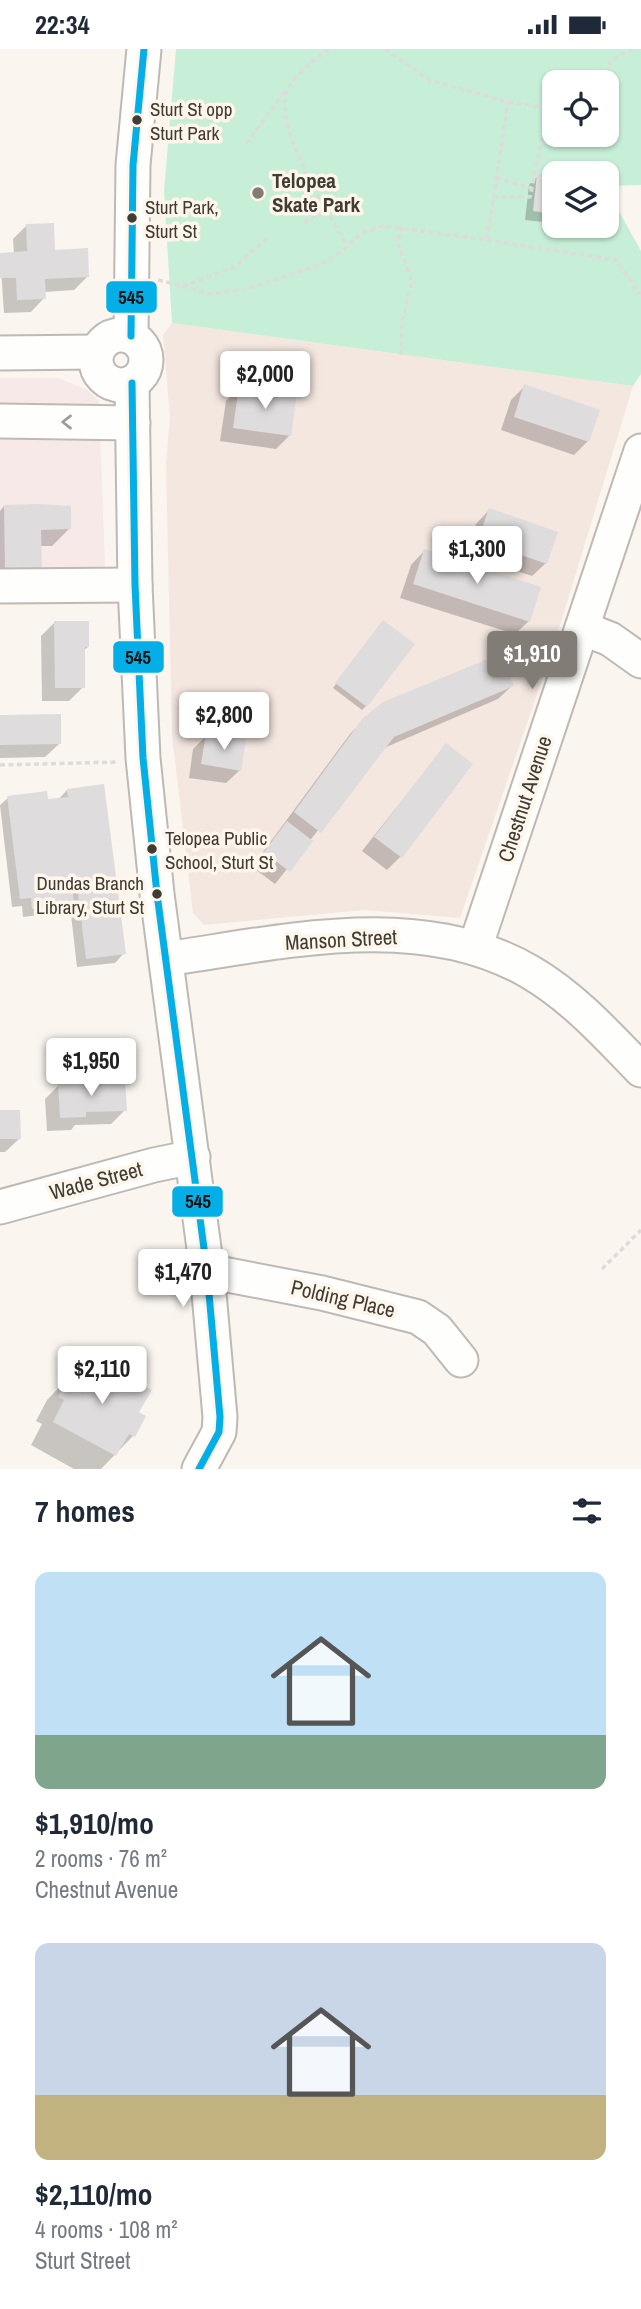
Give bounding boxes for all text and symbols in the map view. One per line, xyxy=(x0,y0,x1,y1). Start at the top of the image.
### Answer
text: 22:34 xyxy=(35,7,90,42)
map controls xyxy=(542,70,619,238)
button: locate xyxy=(542,70,619,147)
place label: Sturt St opp Sturt Park xyxy=(150,96,232,146)
marker: Sturt St opp Sturt Park xyxy=(130,113,144,127)
button: layers xyxy=(542,161,619,238)
place label: Telopea Skate Park xyxy=(272,166,360,219)
marker: Telopea Skate Park xyxy=(250,185,266,201)
place label: Sturt Park, Sturt St xyxy=(145,194,219,244)
marker: Sturt Park, Sturt St xyxy=(125,211,139,225)
line badge: 545 xyxy=(105,280,158,314)
text: 545 xyxy=(118,284,144,310)
pin: $2,000 xyxy=(208,351,322,411)
text: $2,000 xyxy=(236,358,294,389)
one-way arrow xyxy=(61,414,71,430)
pin: $1,300 xyxy=(420,526,534,586)
text: $1,300 xyxy=(448,533,506,564)
pin: $1,910 xyxy=(475,631,589,691)
text: $1,910 xyxy=(503,638,561,669)
line badge: 545 xyxy=(112,640,165,674)
text: 545 xyxy=(125,644,151,670)
pin: $2,800 xyxy=(167,693,281,752)
text: $2,800 xyxy=(195,699,253,730)
street label: Chestnut Avenue xyxy=(491,732,559,866)
place label: Telopea Public School, Sturt St xyxy=(165,825,274,875)
marker: Telopea Public School, Sturt St xyxy=(145,842,159,856)
place label: Dundas Branch Library, Sturt St xyxy=(36,870,145,920)
marker: Dundas Branch Library, Sturt St xyxy=(150,887,164,901)
street label: Manson Street xyxy=(284,922,398,957)
pin: $1,950 xyxy=(34,1039,148,1098)
text: $1,950 xyxy=(62,1045,120,1076)
street label: Wade Street xyxy=(46,1154,146,1207)
line badge: 545 xyxy=(171,1185,224,1218)
text: 545 xyxy=(185,1188,211,1214)
pin: $1,470 xyxy=(126,1249,240,1309)
text: $1,470 xyxy=(154,1256,212,1287)
street label: Polding Place xyxy=(288,1272,398,1325)
pin: $2,110 xyxy=(45,1347,159,1406)
text: $2,110 xyxy=(74,1353,130,1384)
text: 7 homes xyxy=(35,1491,135,1531)
icon: filters xyxy=(568,1492,606,1530)
icon: home xyxy=(258,1618,384,1744)
text: $1,910/mo xyxy=(35,1803,154,1843)
text: 2 rooms · 76 m² xyxy=(35,1843,167,1874)
text: Chestnut Avenue xyxy=(35,1874,178,1905)
icon: home xyxy=(258,1989,384,2115)
text: $2,110/mo xyxy=(35,2174,153,2214)
text: 4 rooms · 108 m² xyxy=(35,2214,178,2245)
text: Sturt Street xyxy=(35,2245,130,2276)

